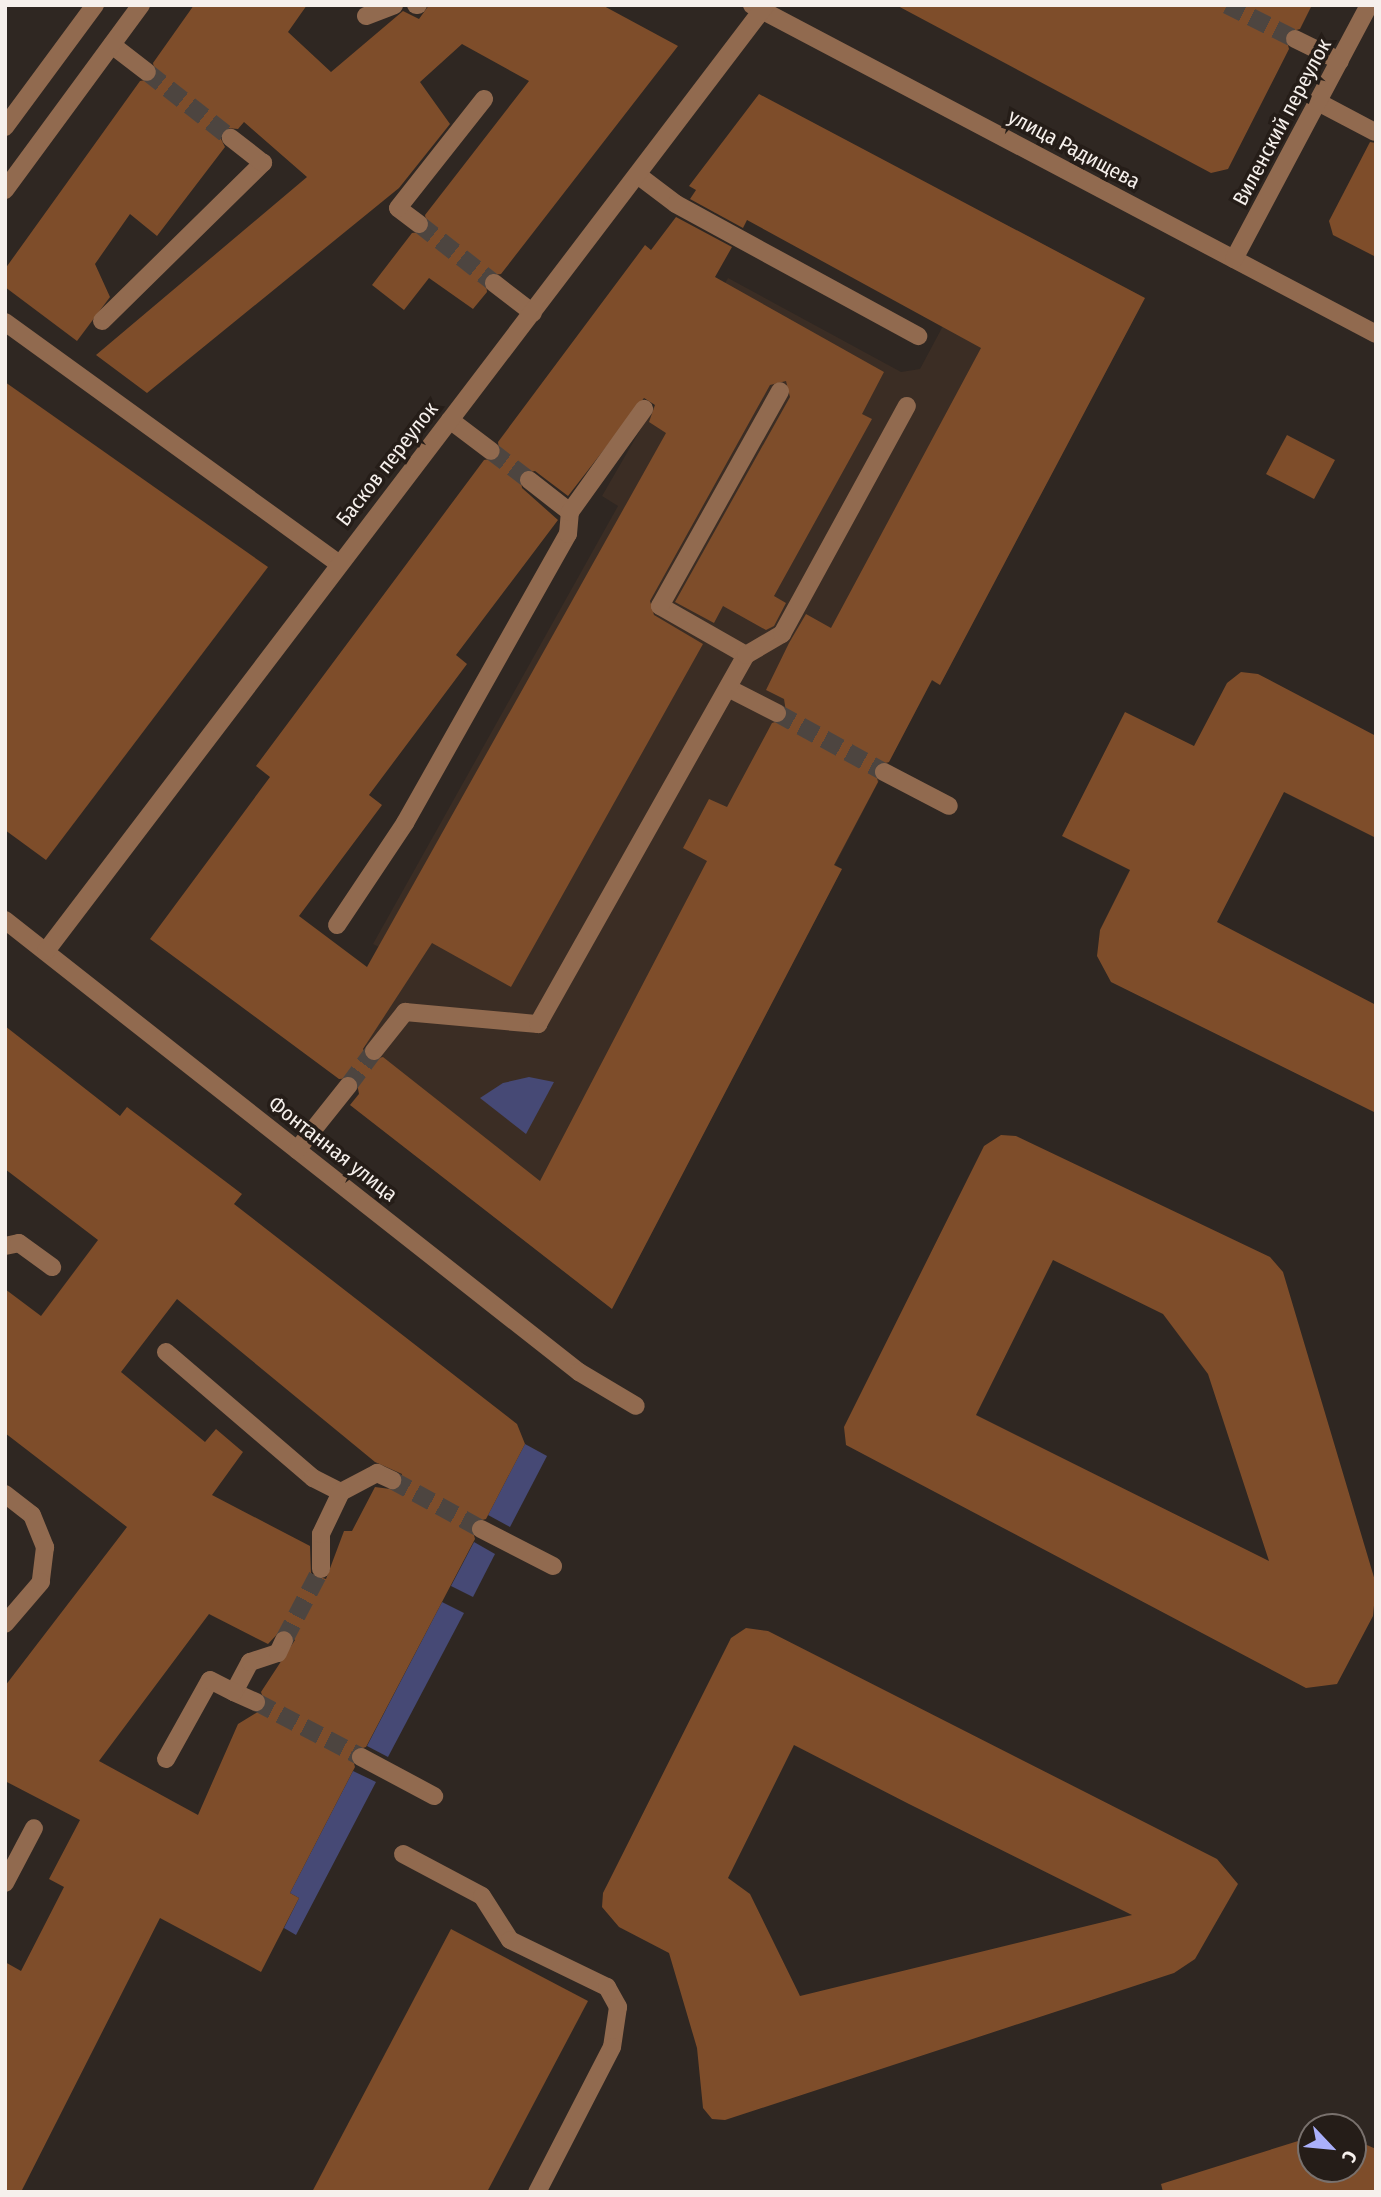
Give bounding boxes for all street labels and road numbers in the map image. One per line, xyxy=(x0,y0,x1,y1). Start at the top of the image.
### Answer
street label: Виленский переулок xyxy=(1227,34,1337,210)
street label: улица Радищева xyxy=(1004,104,1144,194)
street label: Басков переулок xyxy=(331,397,443,531)
street label: Фонтанная улица xyxy=(264,1091,402,1207)

